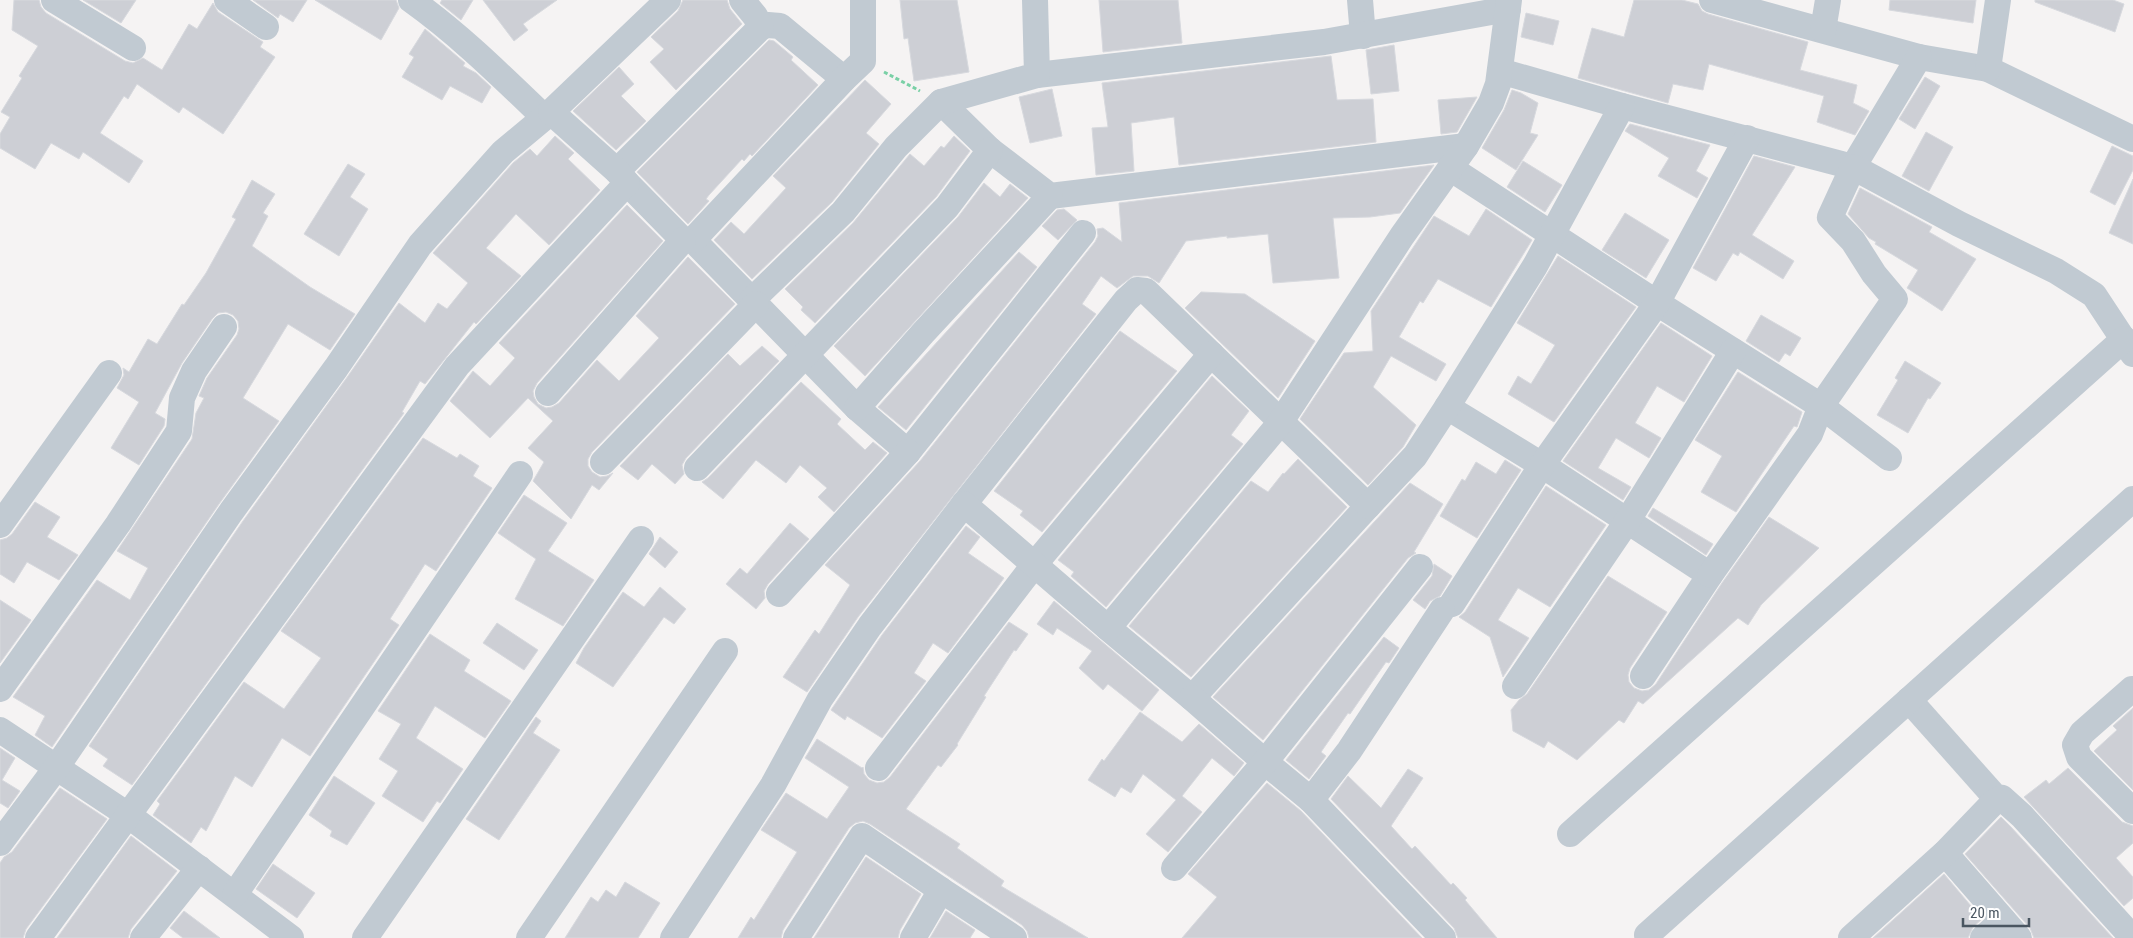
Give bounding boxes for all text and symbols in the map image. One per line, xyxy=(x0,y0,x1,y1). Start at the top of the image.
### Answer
scale bar xyxy=(1963,896,2029,928)
text: 20 m xyxy=(1970,904,2000,922)

